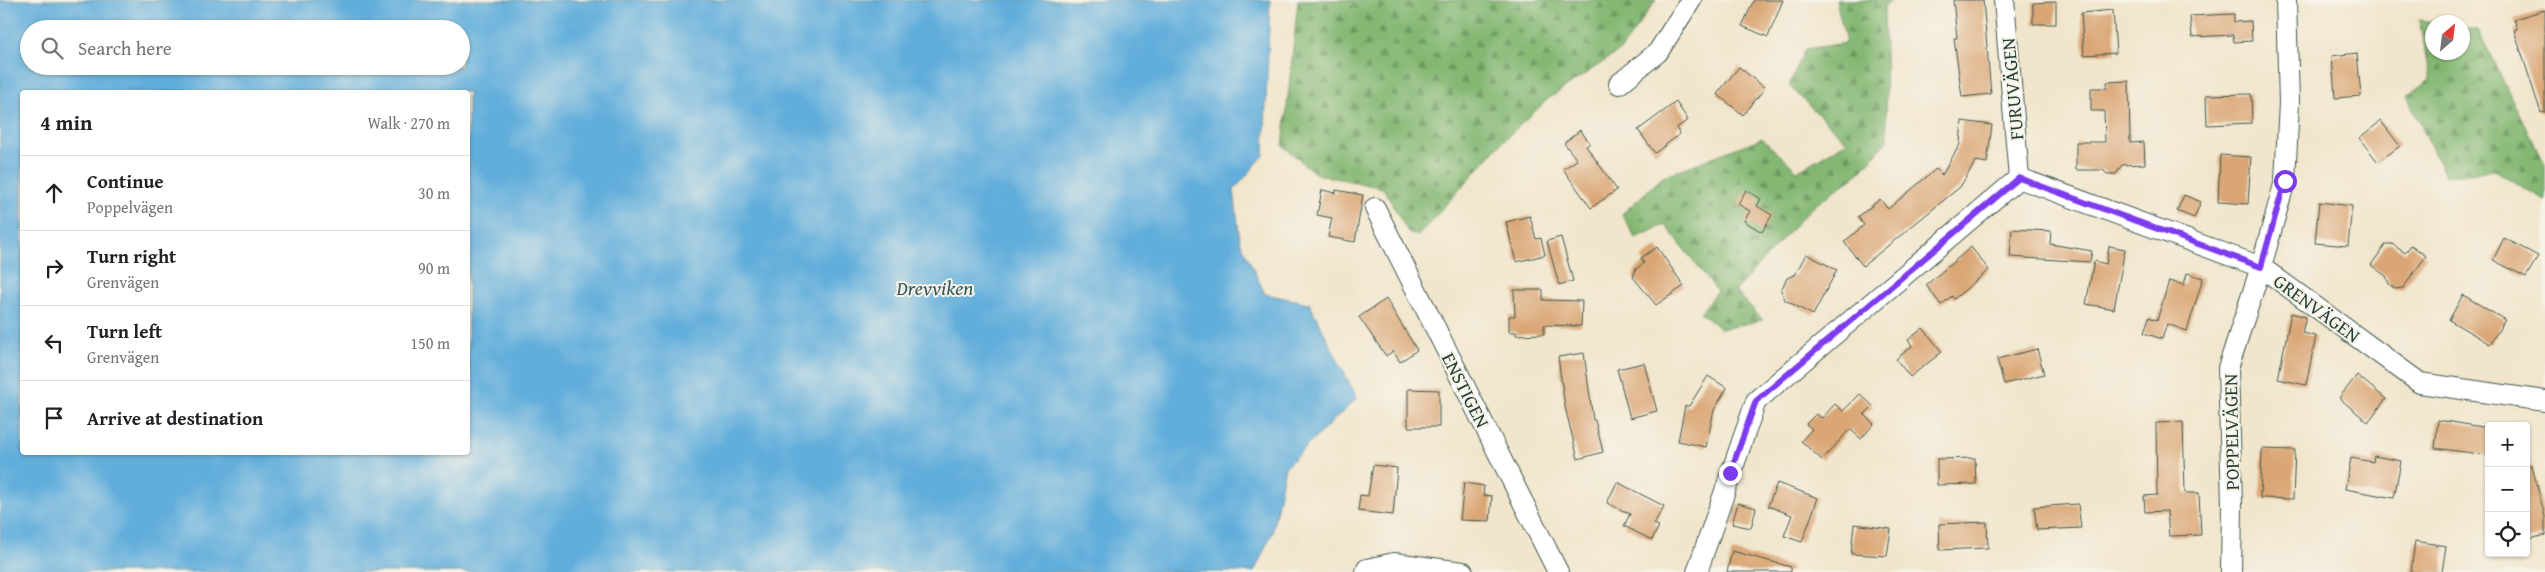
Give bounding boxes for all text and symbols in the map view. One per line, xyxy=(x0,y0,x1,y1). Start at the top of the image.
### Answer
north arrow xyxy=(2425,15,2470,60)
search box xyxy=(20,20,470,75)
icon: search xyxy=(38,34,66,62)
text: Search here xyxy=(78,34,172,62)
street label: FURUVÄGEN xyxy=(1994,37,2030,141)
text: 4 min xyxy=(40,107,92,138)
text: Walk · 270 m xyxy=(367,111,450,135)
text: Continue xyxy=(87,167,164,195)
route start xyxy=(2274,170,2297,193)
icon: ahead xyxy=(40,179,68,207)
text: 30 m xyxy=(418,181,450,205)
text: Poppelvägen xyxy=(87,195,173,219)
text: Turn right xyxy=(87,242,176,270)
icon: right xyxy=(40,254,68,282)
text: 90 m xyxy=(418,256,450,280)
street label: GRENVÄGEN xyxy=(2268,267,2366,349)
text: Grenvägen xyxy=(87,270,159,294)
water label: Drevviken xyxy=(896,273,973,302)
text: Turn left xyxy=(87,317,162,345)
icon: left xyxy=(40,329,68,357)
text: 150 m xyxy=(410,331,450,355)
text: Grenvägen xyxy=(87,345,159,369)
street label: ENSTIGEN xyxy=(1435,348,1497,432)
street label: POPPELVÄGEN xyxy=(2216,373,2246,491)
icon: arrive xyxy=(40,404,68,432)
text: Arrive at destination xyxy=(87,404,263,432)
map controls xyxy=(2485,422,2530,557)
button: + xyxy=(2485,422,2530,467)
route end xyxy=(1719,462,1742,485)
button: − xyxy=(2485,467,2530,512)
button: locate xyxy=(2485,512,2530,557)

